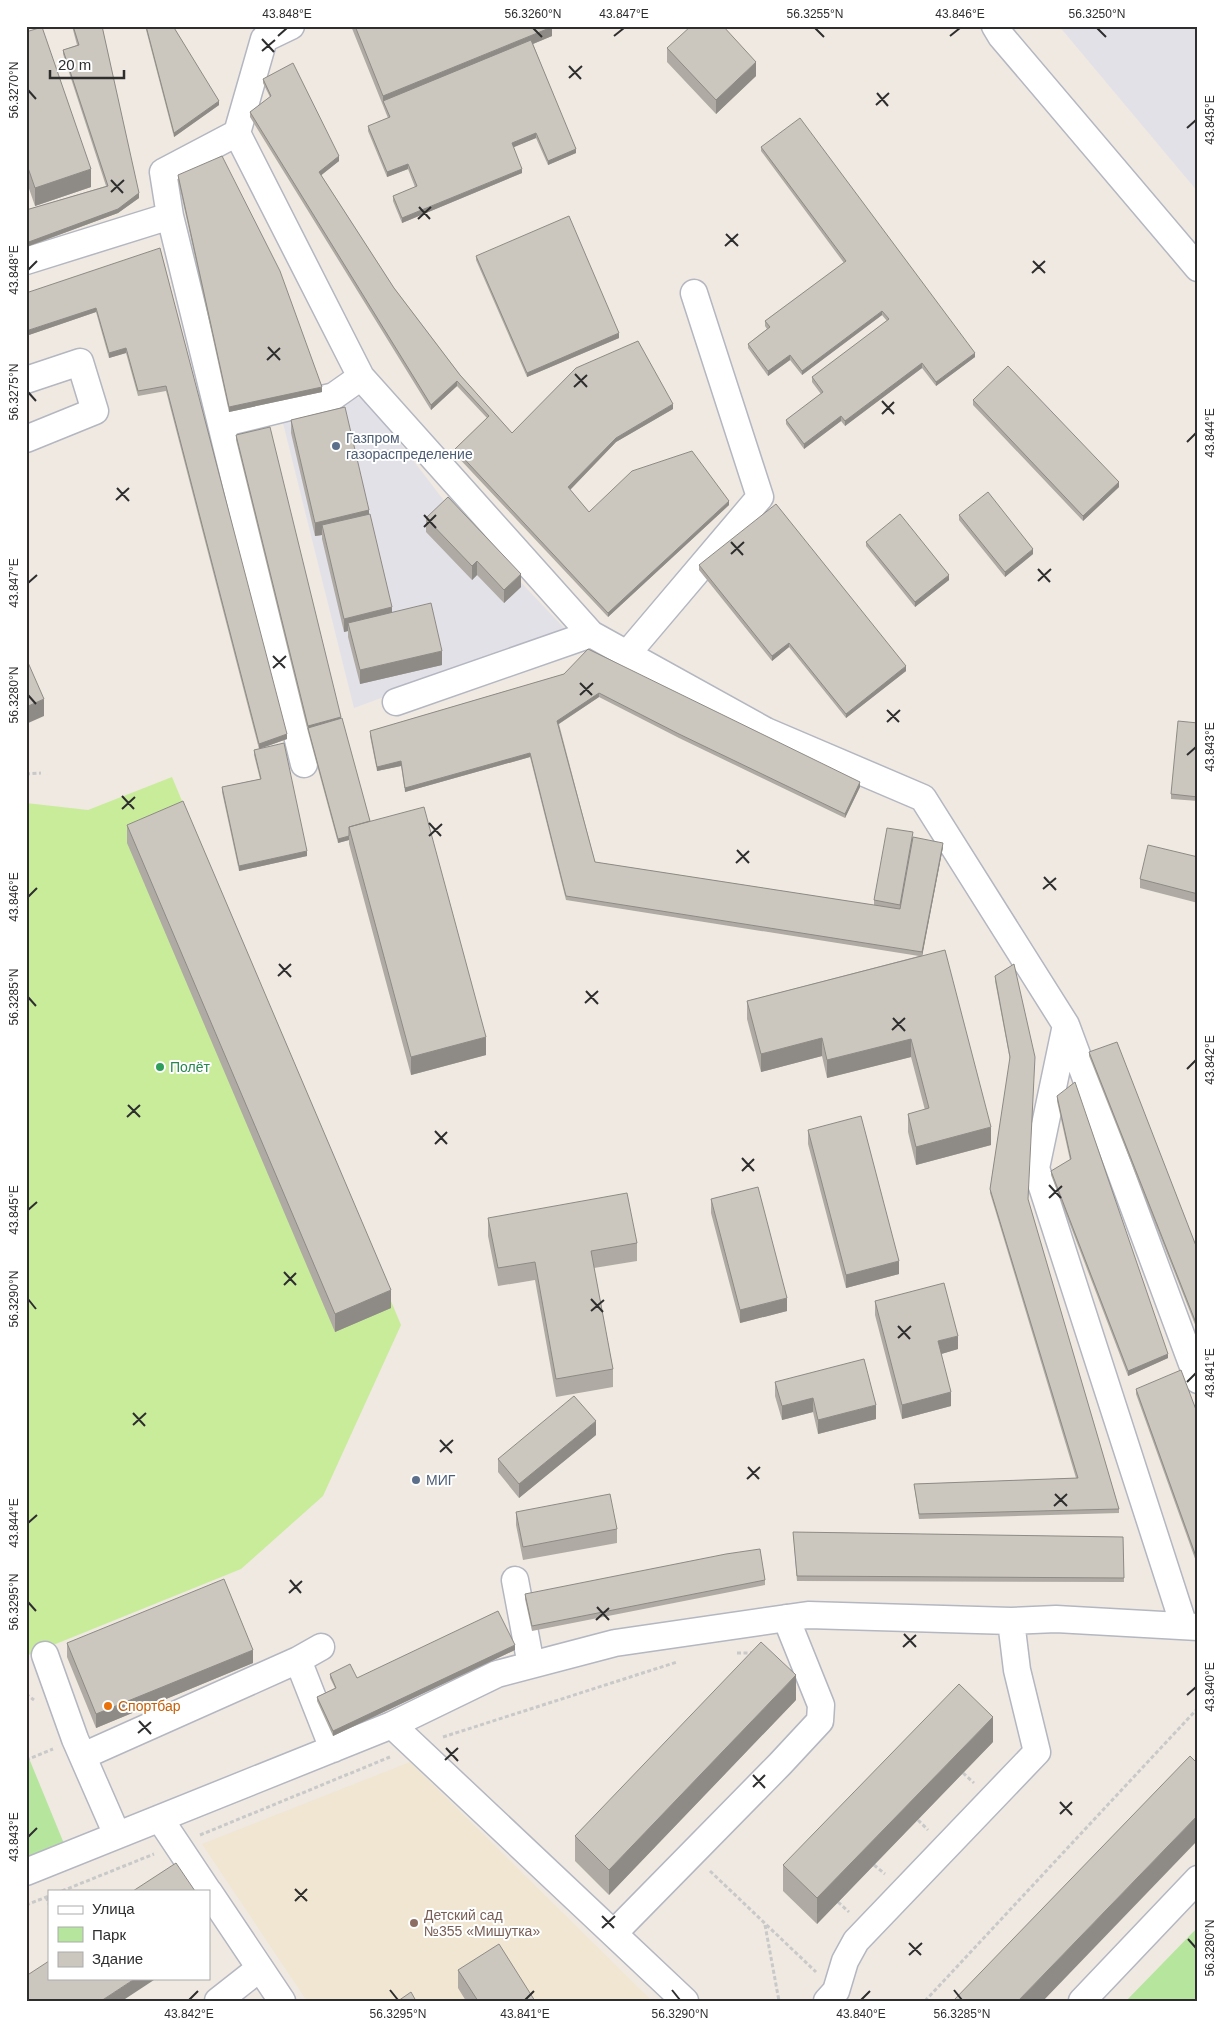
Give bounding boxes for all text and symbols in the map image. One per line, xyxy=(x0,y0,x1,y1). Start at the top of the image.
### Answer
text: 43.848°E xyxy=(262,7,312,21)
text: 56.3260°N xyxy=(505,7,561,21)
text: 43.847°E xyxy=(599,7,649,21)
text: 56.3255°N xyxy=(787,7,843,21)
text: 43.846°E xyxy=(935,7,985,21)
text: 56.3250°N xyxy=(1069,7,1125,21)
scale bar xyxy=(50,48,124,80)
text: 20 m xyxy=(58,56,91,73)
text: 56.3270°N xyxy=(7,62,21,118)
text: 43.845°E xyxy=(1203,95,1217,145)
text: 43.848°E xyxy=(7,245,21,295)
text: 56.3275°N xyxy=(7,364,21,420)
text: 43.844°E xyxy=(1203,408,1217,458)
place label: Газпром газораспределение xyxy=(346,430,473,462)
marker: Газпром газораспределение xyxy=(330,440,342,452)
text: 43.847°E xyxy=(7,558,21,608)
text: 56.3280°N xyxy=(7,667,21,723)
text: 43.843°E xyxy=(1203,722,1217,772)
text: 43.846°E xyxy=(7,872,21,922)
text: 56.3285°N xyxy=(7,969,21,1025)
text: 43.842°E xyxy=(1203,1035,1217,1085)
place label: Полёт xyxy=(170,1059,210,1075)
marker: Полёт xyxy=(154,1061,166,1073)
text: 43.845°E xyxy=(7,1185,21,1235)
text: 56.3290°N xyxy=(7,1271,21,1327)
text: 43.841°E xyxy=(1203,1348,1217,1398)
place label: МИГ xyxy=(426,1472,456,1488)
marker: МИГ xyxy=(410,1474,422,1486)
text: 43.844°E xyxy=(7,1498,21,1548)
text: 56.3295°N xyxy=(7,1574,21,1630)
text: 43.840°E xyxy=(1203,1662,1217,1712)
place label: Спортбар xyxy=(118,1698,181,1714)
marker: Спортбар xyxy=(102,1700,114,1712)
text: 43.843°E xyxy=(7,1812,21,1862)
legend xyxy=(48,1890,210,1980)
text: Улица xyxy=(92,1900,135,1917)
place label: Детский сад №355 «Мишутка» xyxy=(424,1907,540,1939)
marker: Детский сад №355 «Мишутка» xyxy=(408,1917,420,1929)
text: 56.3280°N xyxy=(1203,1920,1217,1976)
text: Парк xyxy=(92,1926,126,1943)
text: Здание xyxy=(92,1950,143,1967)
text: 43.842°E xyxy=(164,2007,214,2021)
text: 56.3295°N xyxy=(370,2007,426,2021)
text: 43.841°E xyxy=(500,2007,550,2021)
text: 56.3290°N xyxy=(652,2007,708,2021)
text: 43.840°E xyxy=(836,2007,886,2021)
text: 56.3285°N xyxy=(934,2007,990,2021)

